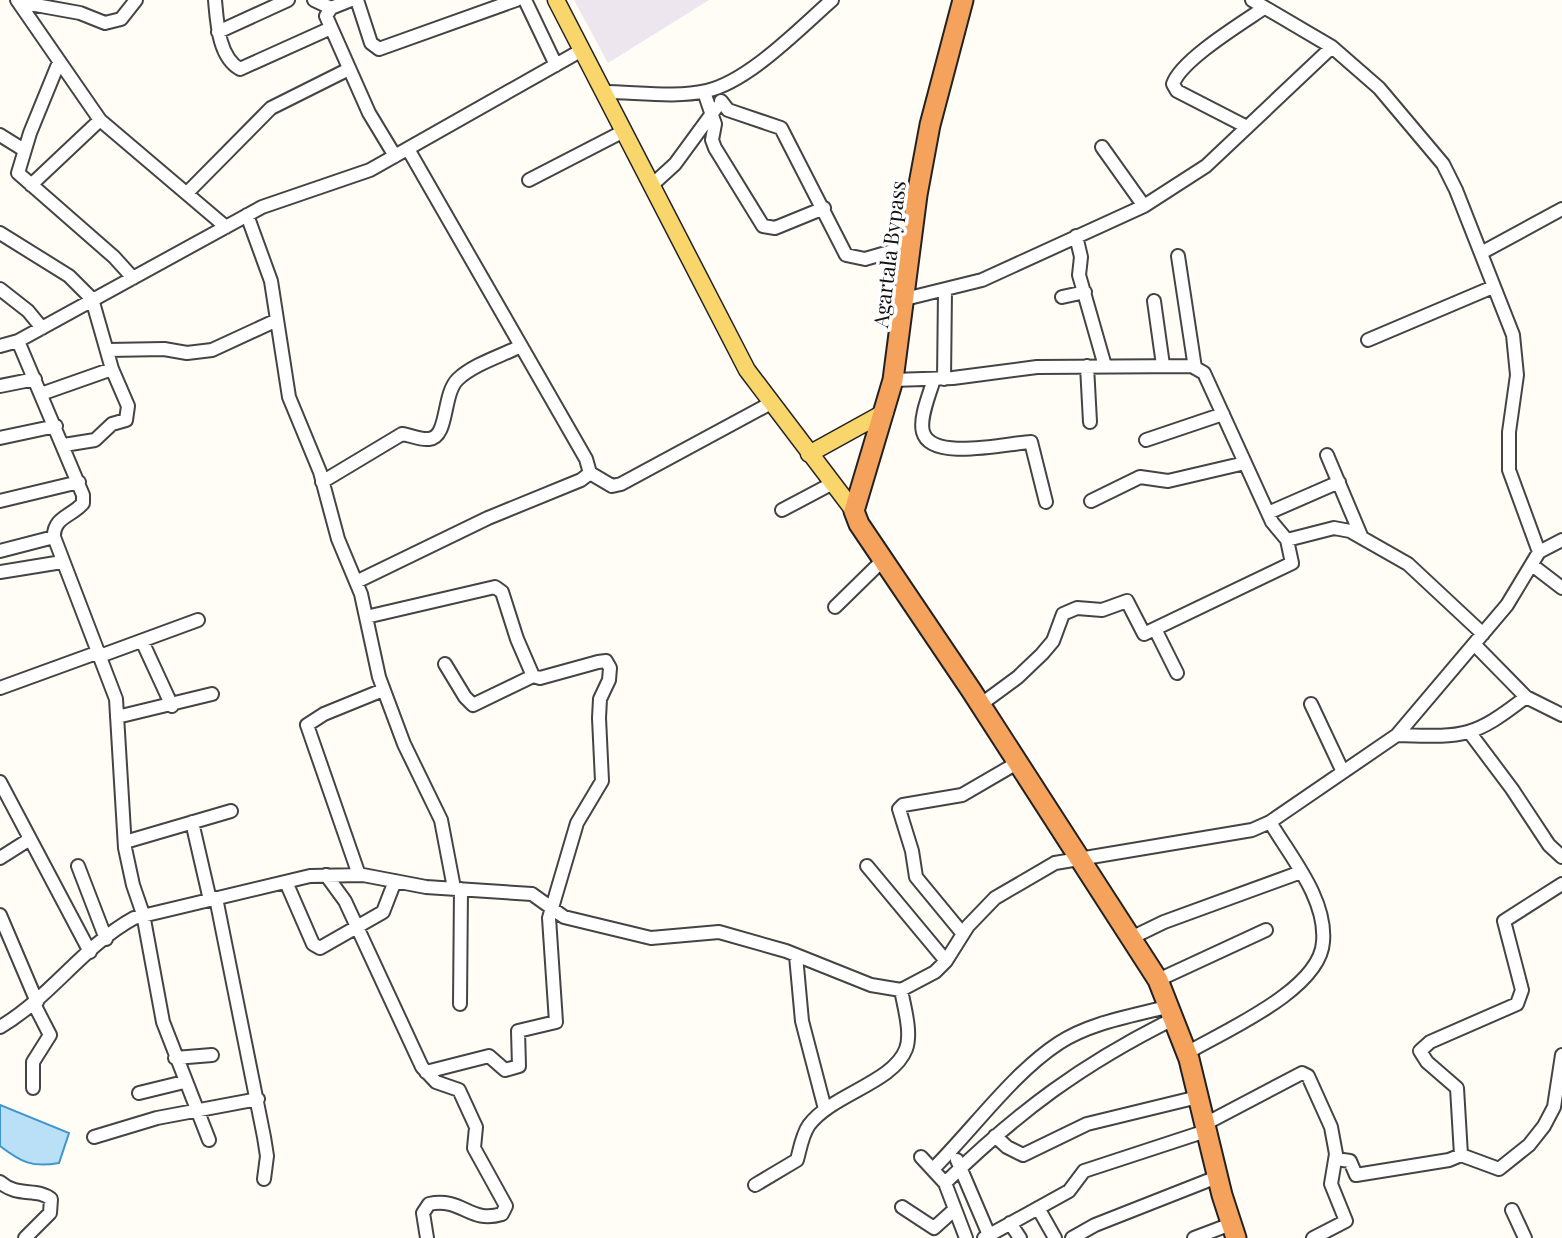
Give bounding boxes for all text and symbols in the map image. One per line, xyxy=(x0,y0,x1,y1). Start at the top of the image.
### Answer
street label: Agartala Bypass xyxy=(865,179,911,330)

